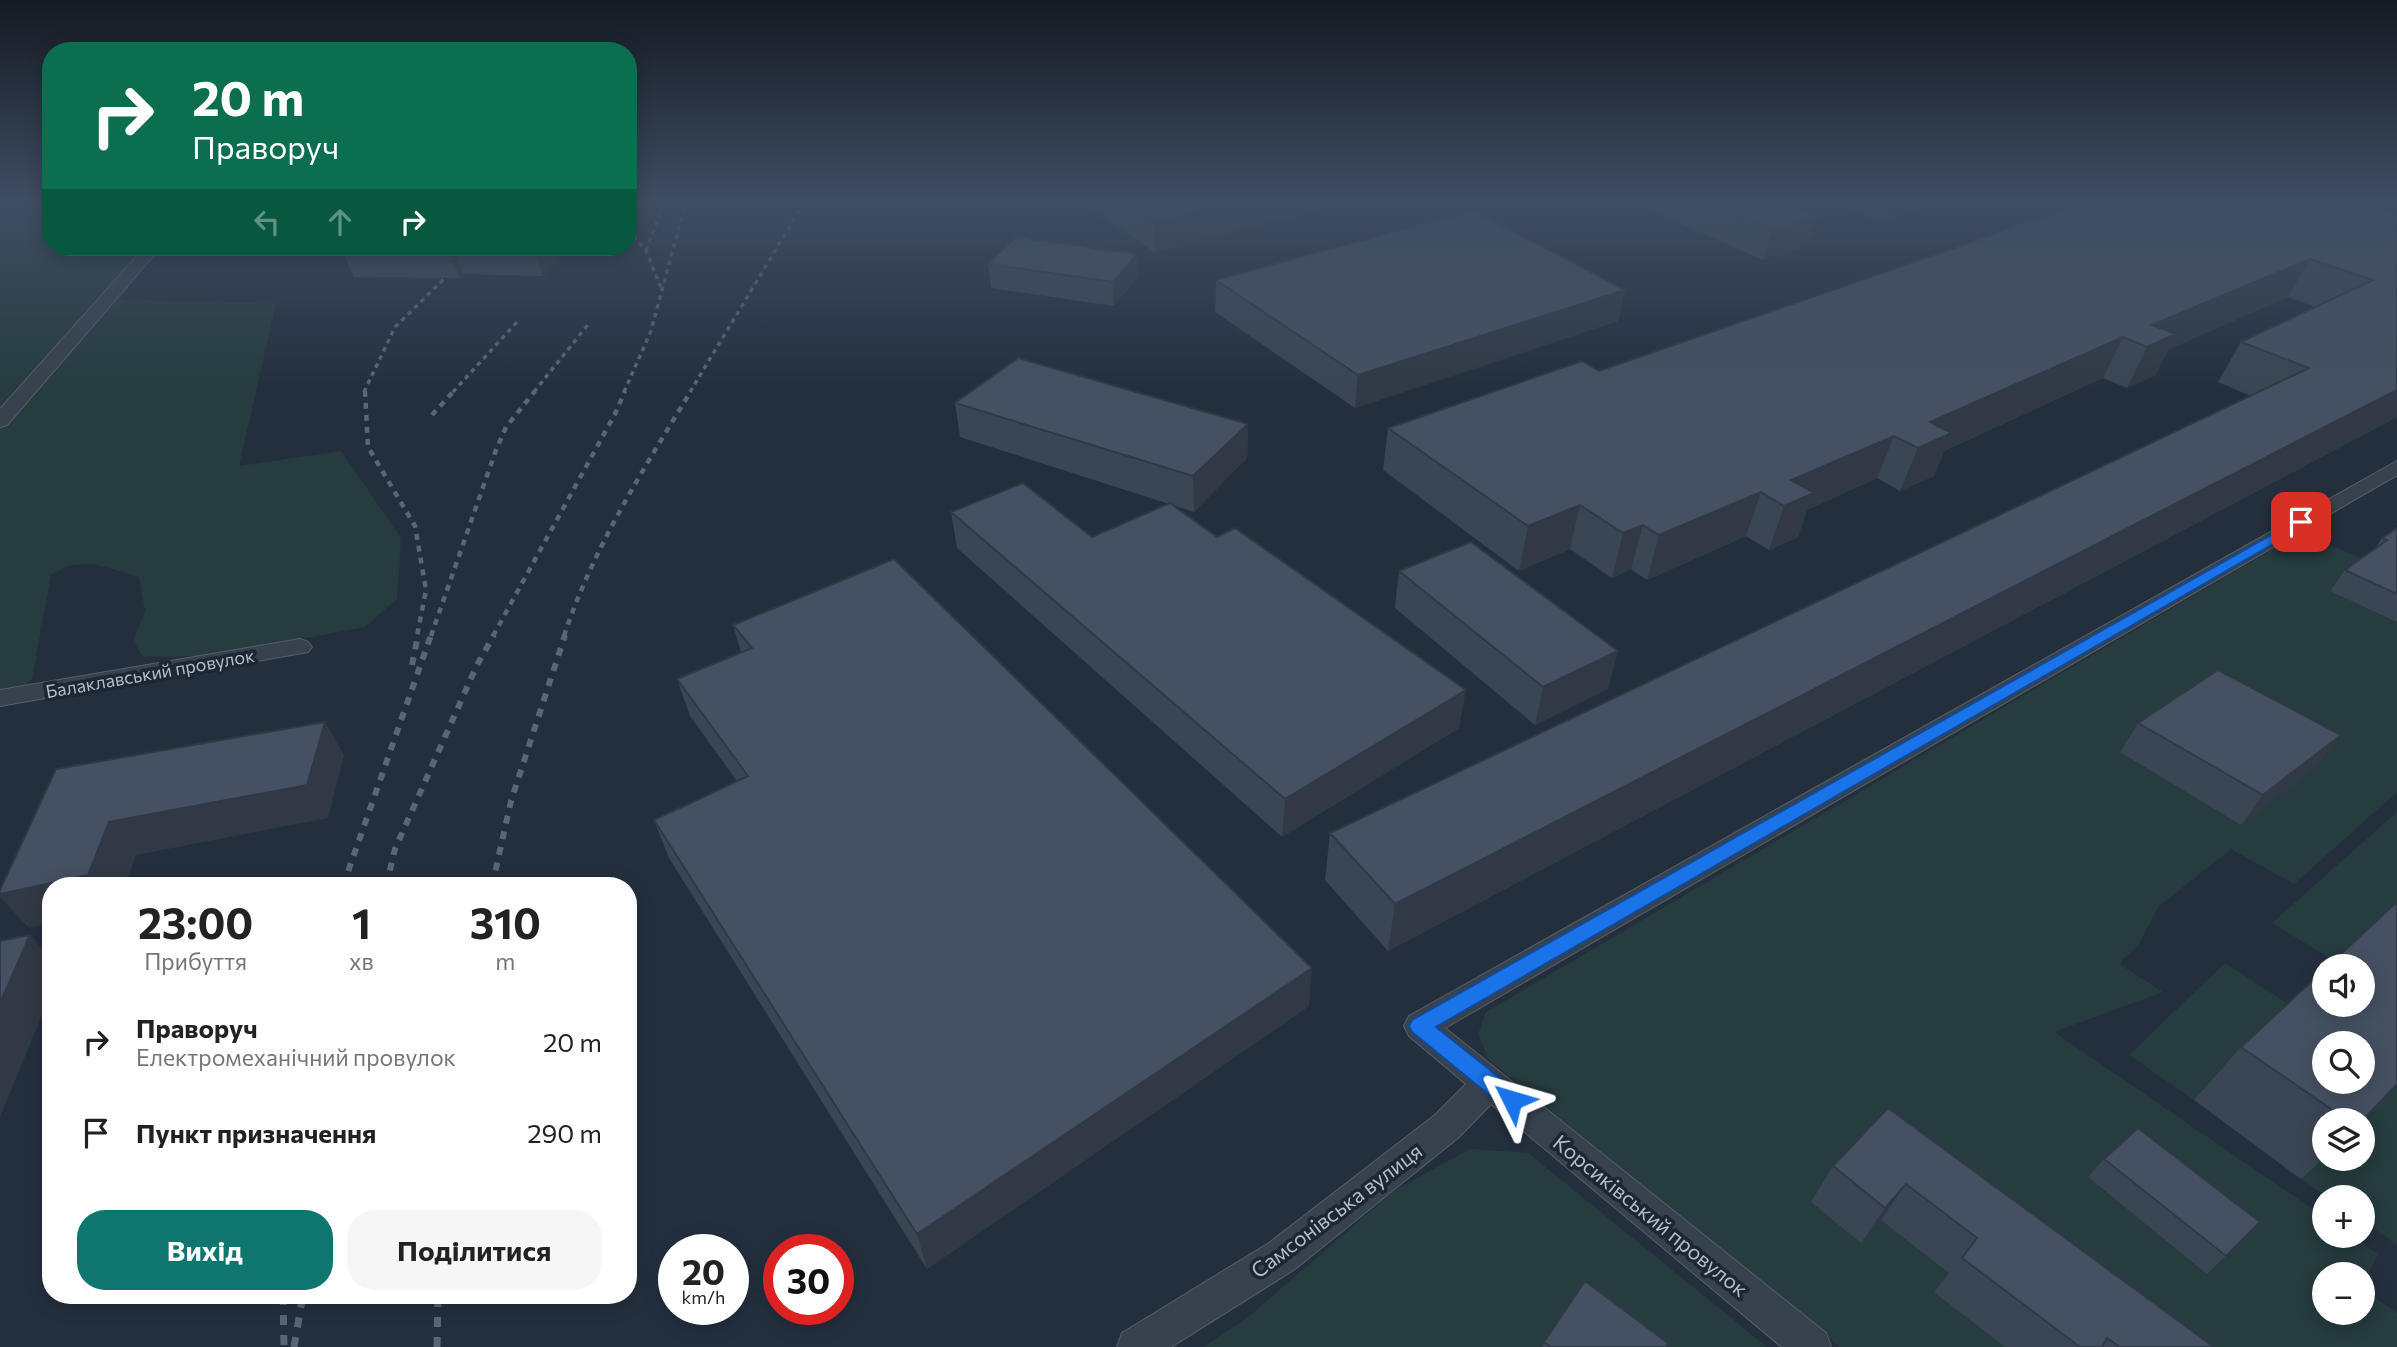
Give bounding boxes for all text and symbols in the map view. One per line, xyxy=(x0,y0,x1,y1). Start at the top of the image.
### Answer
text: 20 m xyxy=(192,66,304,126)
icon: right xyxy=(77,70,168,161)
text: Праворуч xyxy=(192,126,339,166)
icon: left xyxy=(248,203,286,241)
icon: ahead xyxy=(321,203,359,241)
icon: right xyxy=(394,203,432,241)
pin xyxy=(2271,492,2331,552)
icon: arrive xyxy=(2282,503,2320,541)
street label: Балаклавський провулок xyxy=(44,644,256,702)
text: 23:00 xyxy=(138,896,253,948)
text: 1 xyxy=(352,896,371,948)
text: 310 xyxy=(470,896,541,948)
text: Прибуття xyxy=(144,947,247,975)
text: хв xyxy=(349,947,374,975)
text: m xyxy=(495,947,515,975)
map controls xyxy=(2312,954,2375,1325)
button: sound xyxy=(2312,954,2375,1017)
text: Праворуч xyxy=(136,1012,258,1043)
icon: right xyxy=(77,1023,115,1061)
text: 20 m xyxy=(543,1026,602,1057)
button: search xyxy=(2312,1031,2375,1094)
text: Електромеханічний провулок xyxy=(136,1043,456,1071)
position arrow xyxy=(1475,1063,1549,1137)
button: layers xyxy=(2312,1108,2375,1171)
icon: arrive xyxy=(77,1114,115,1152)
text: Пункт призначення xyxy=(136,1117,376,1148)
text: 290 m xyxy=(527,1117,602,1148)
street label: Корсиківський провулок xyxy=(1549,1129,1753,1301)
street label: Самсонівська вулиця xyxy=(1246,1138,1426,1282)
button: + xyxy=(2312,1185,2375,1248)
button: Вихід xyxy=(77,1210,333,1290)
button: Поділитися xyxy=(347,1210,602,1290)
speed limit sign: 30 xyxy=(763,1234,854,1325)
text: 20 xyxy=(682,1249,725,1292)
button: − xyxy=(2312,1262,2375,1325)
text: km/h xyxy=(682,1286,725,1308)

